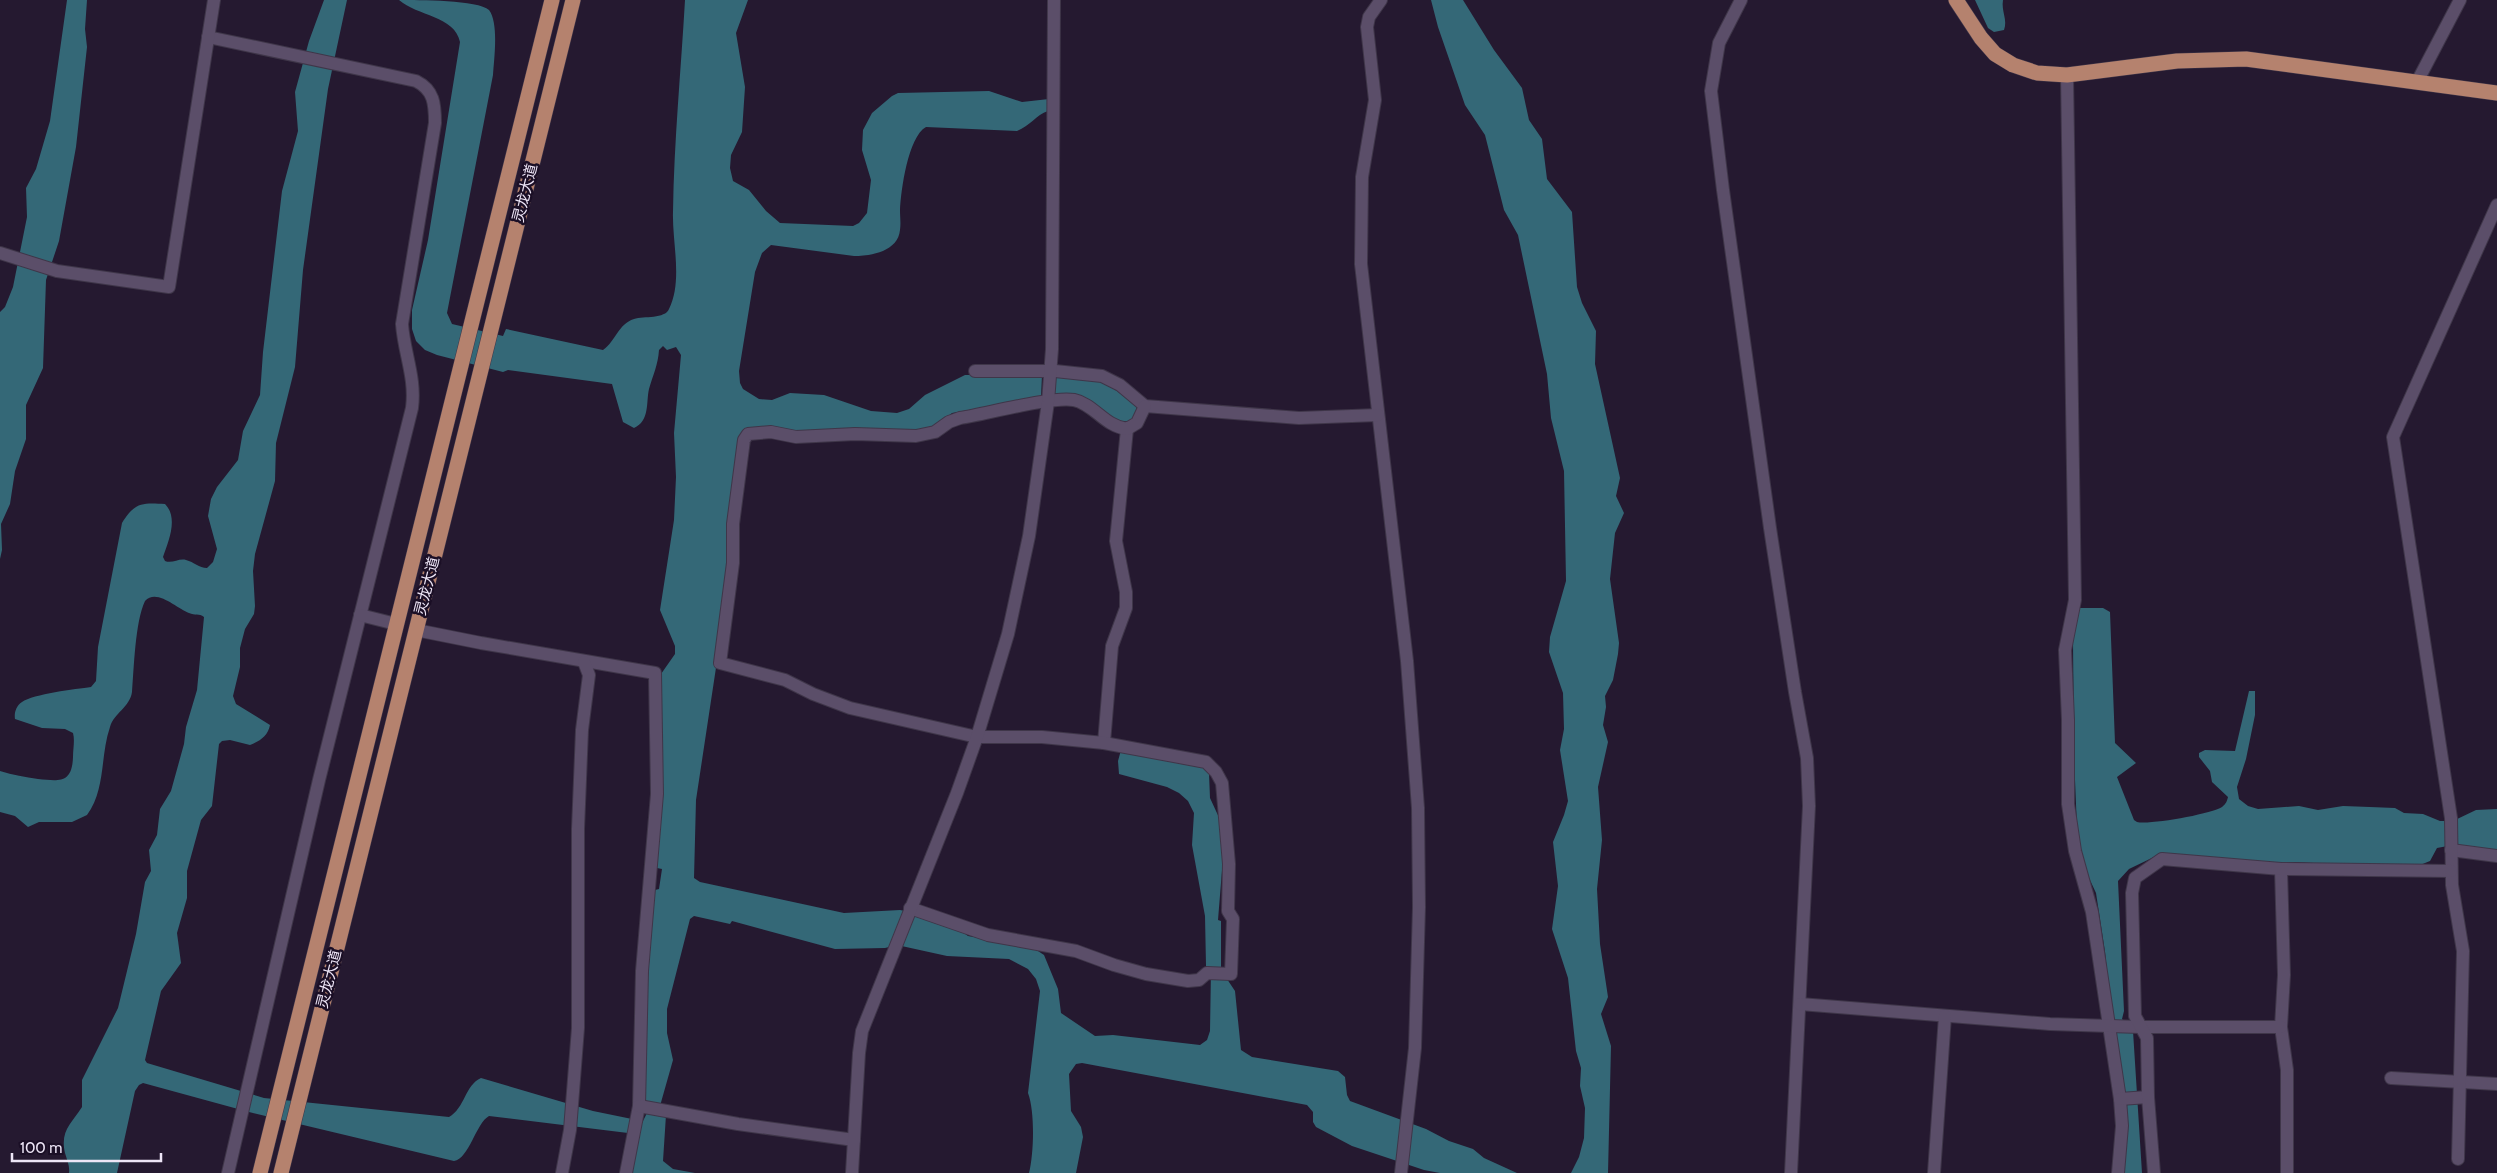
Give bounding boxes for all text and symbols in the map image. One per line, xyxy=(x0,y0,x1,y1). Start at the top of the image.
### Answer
street label: 灵龙大道 xyxy=(509,162,541,224)
street label: 灵龙大道 xyxy=(411,555,443,617)
street label: 灵龙大道 xyxy=(313,948,345,1010)
scale bar xyxy=(12,1130,161,1162)
text: 100 m xyxy=(20,1139,62,1157)

